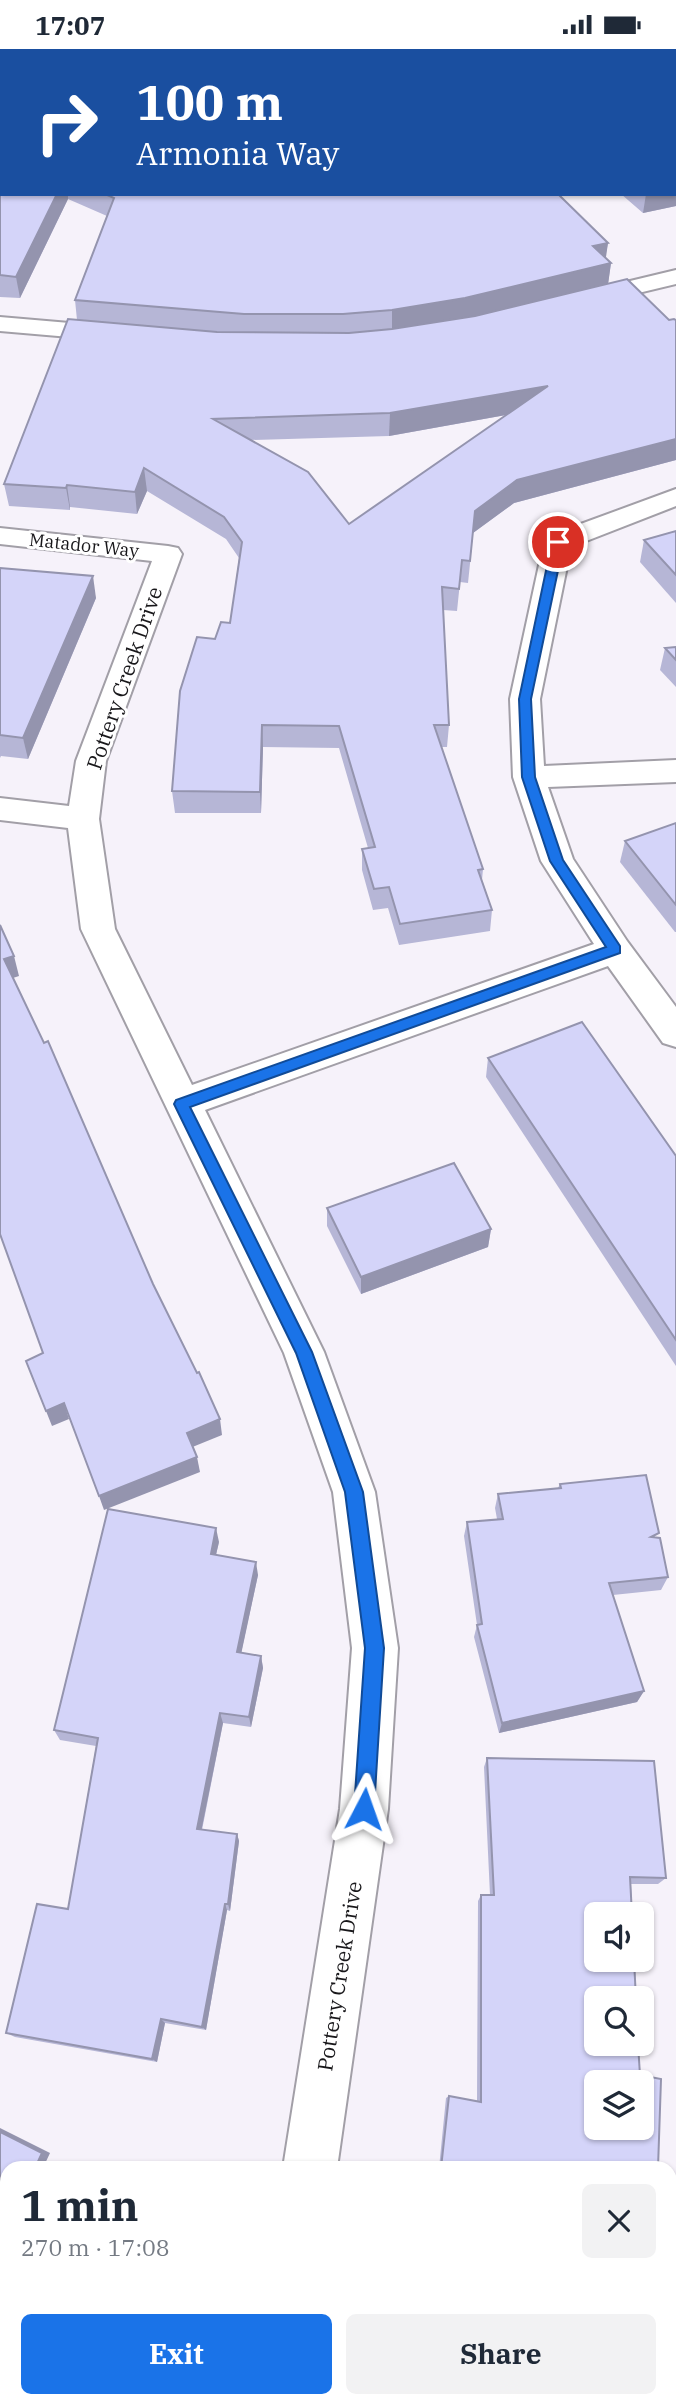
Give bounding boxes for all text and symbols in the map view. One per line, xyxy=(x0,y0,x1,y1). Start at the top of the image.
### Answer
text: 17:07 xyxy=(35,8,105,42)
text: 100 m xyxy=(136,70,283,133)
icon: right xyxy=(21,77,112,168)
text: Armonia Way xyxy=(136,132,339,174)
pin xyxy=(528,512,588,572)
icon: arrive xyxy=(539,523,577,561)
street label: Matador Way xyxy=(28,528,140,562)
street label: Pottery Creek Drive xyxy=(80,583,168,773)
position arrow xyxy=(327,1772,401,1846)
street label: Pottery Creek Drive xyxy=(310,1879,368,2073)
map controls xyxy=(584,1902,654,2140)
button: sound xyxy=(584,1902,654,1972)
button: search xyxy=(584,1986,654,2056)
button: layers xyxy=(584,2070,654,2140)
text: 1 min xyxy=(21,2178,139,2233)
button: close xyxy=(582,2184,656,2258)
text: 270 m · 17:08 xyxy=(21,2232,170,2262)
button: Exit xyxy=(21,2314,332,2394)
button: Share xyxy=(346,2314,656,2394)

